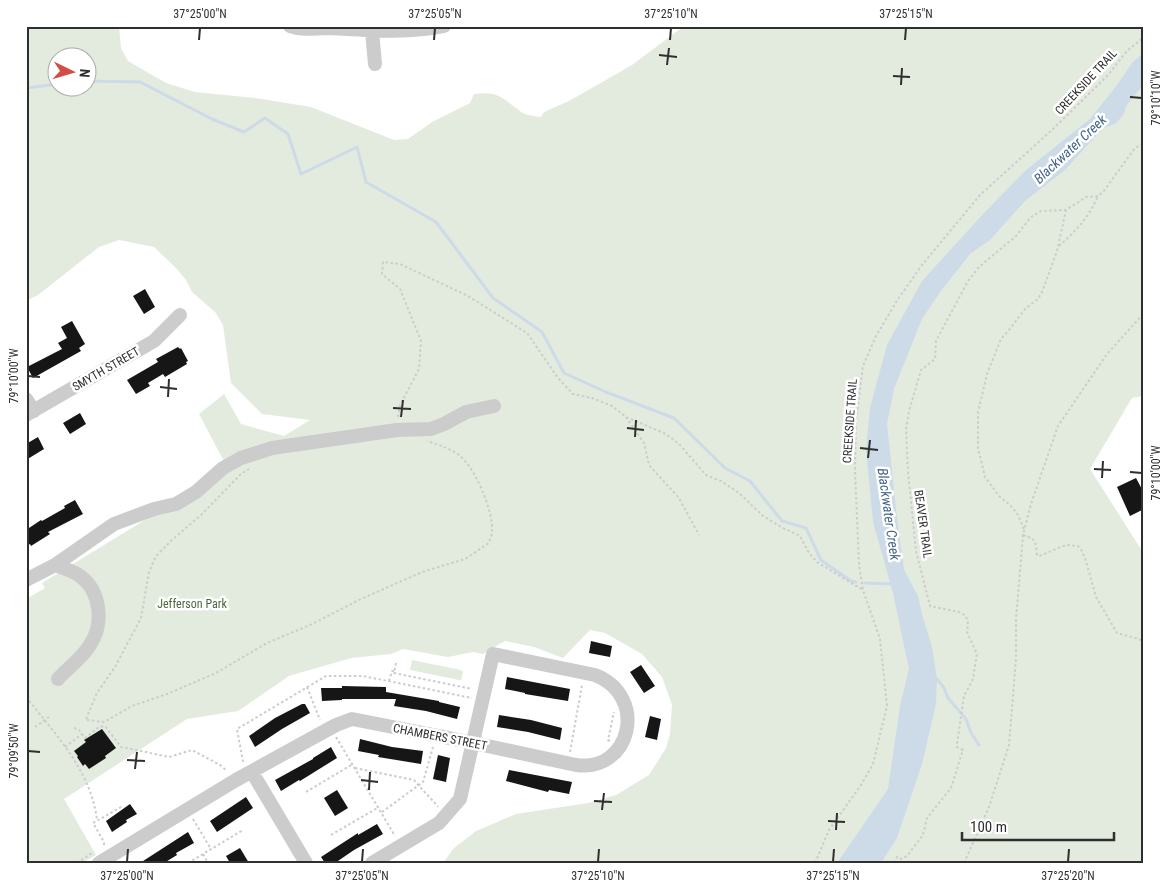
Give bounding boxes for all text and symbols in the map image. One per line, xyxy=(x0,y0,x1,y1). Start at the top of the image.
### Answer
text: 37°25'00"N xyxy=(173,7,227,21)
text: 37°25'05"N xyxy=(408,7,462,21)
text: 37°25'10"N xyxy=(644,7,698,21)
text: 37°25'15"N xyxy=(879,7,933,21)
street label: CREEKSIDE TRAIL xyxy=(1052,46,1120,118)
north arrow xyxy=(48,48,98,98)
text: N xyxy=(77,68,93,78)
text: 79°10'10"W xyxy=(1149,70,1163,126)
water label: Blackwater Creek xyxy=(1031,111,1110,187)
street label: SMYTH STREET xyxy=(70,344,142,394)
text: 79°10'00"W xyxy=(7,348,21,404)
street label: CREEKSIDE TRAIL xyxy=(840,378,860,464)
text: 79°10'00"W xyxy=(1149,445,1163,501)
water label: Blackwater Creek xyxy=(875,467,904,562)
street label: BEAVER TRAIL xyxy=(911,489,935,559)
park label: Jefferson Park xyxy=(157,597,227,611)
street label: CHAMBERS STREET xyxy=(392,721,488,753)
text: 79°09'50"W xyxy=(7,723,21,779)
scale bar xyxy=(962,809,1115,841)
text: 100 m xyxy=(970,818,1007,836)
text: 37°25'00"N xyxy=(100,869,154,883)
text: 37°25'05"N xyxy=(335,869,389,883)
text: 37°25'10"N xyxy=(571,869,625,883)
text: 37°25'15"N xyxy=(806,869,860,883)
text: 37°25'20"N xyxy=(1041,869,1095,883)

